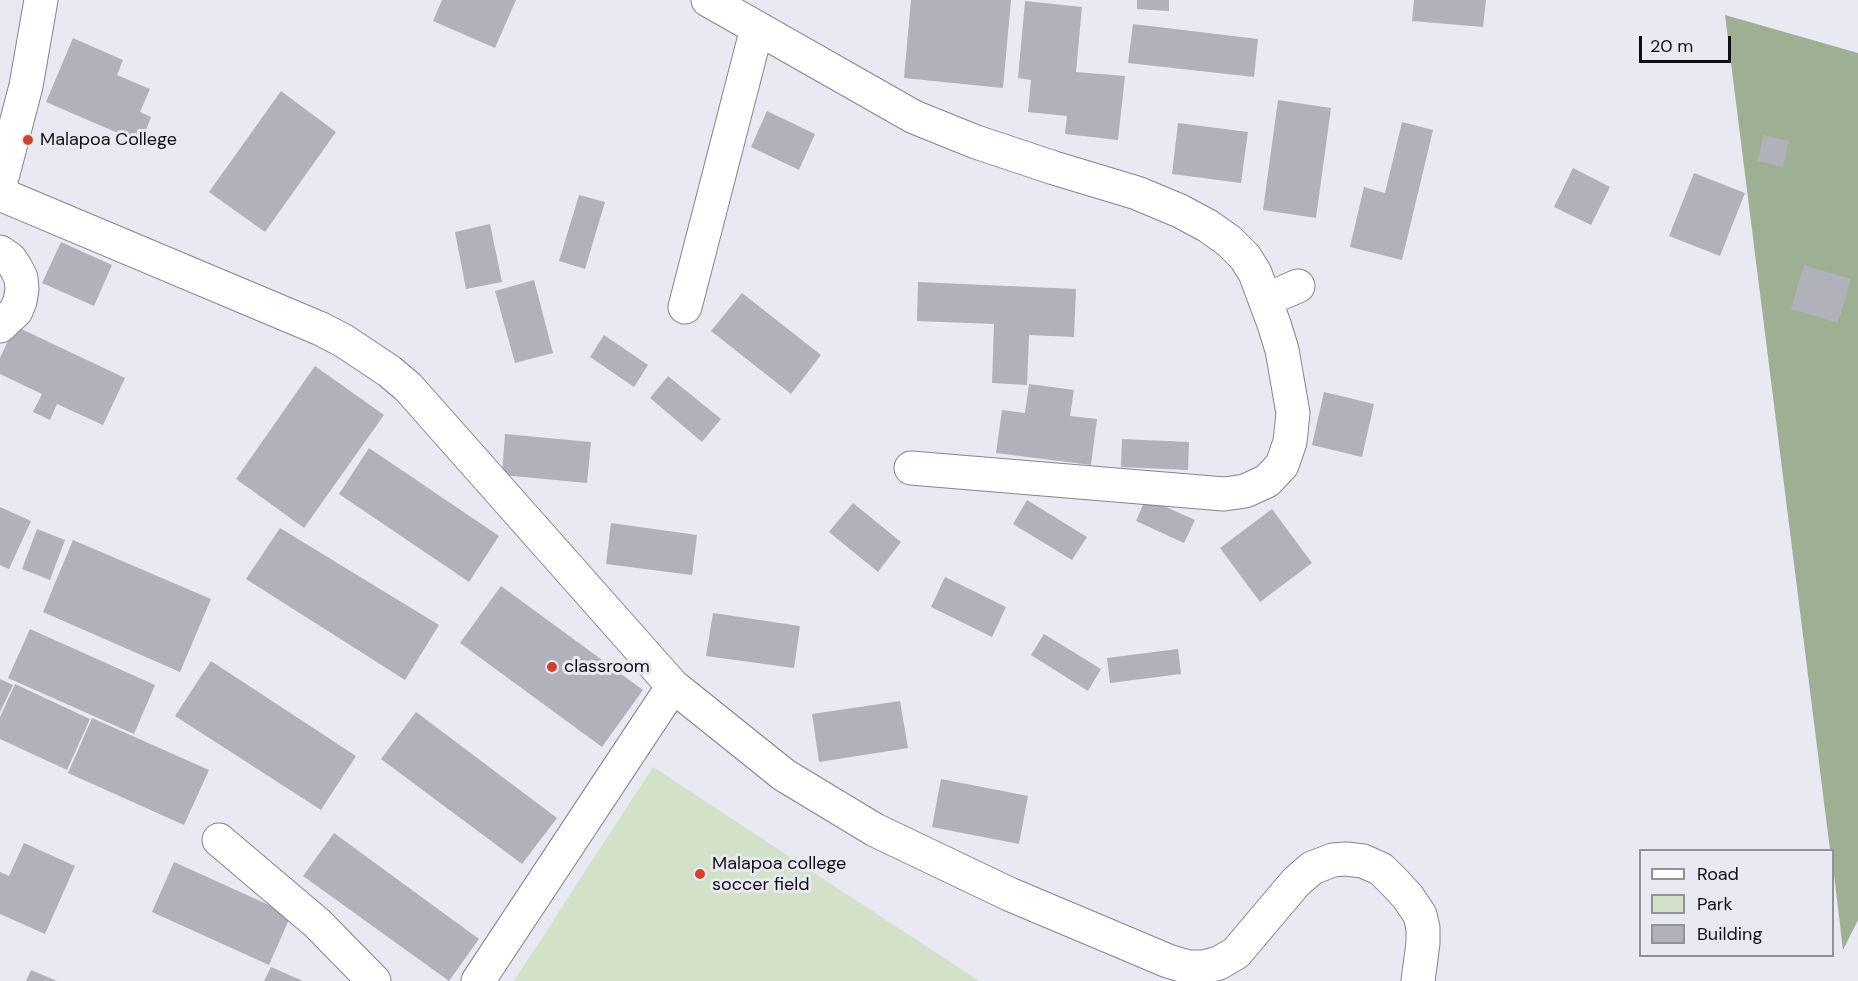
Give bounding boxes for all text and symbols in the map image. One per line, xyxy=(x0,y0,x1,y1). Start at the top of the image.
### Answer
scale bar xyxy=(1642,24,1734,62)
text: 20 m xyxy=(1650,34,1693,58)
place label: Malapoa College xyxy=(40,129,177,151)
marker: Malapoa College xyxy=(21,133,35,147)
place label: classroom xyxy=(564,656,650,678)
marker: classroom xyxy=(545,660,559,674)
legend xyxy=(1639,849,1834,957)
place label: Malapoa college soccer field xyxy=(712,853,846,896)
text: Road xyxy=(1697,862,1739,886)
marker: Malapoa college soccer field xyxy=(693,867,707,881)
text: Park xyxy=(1697,892,1733,916)
text: Building xyxy=(1697,922,1762,946)

